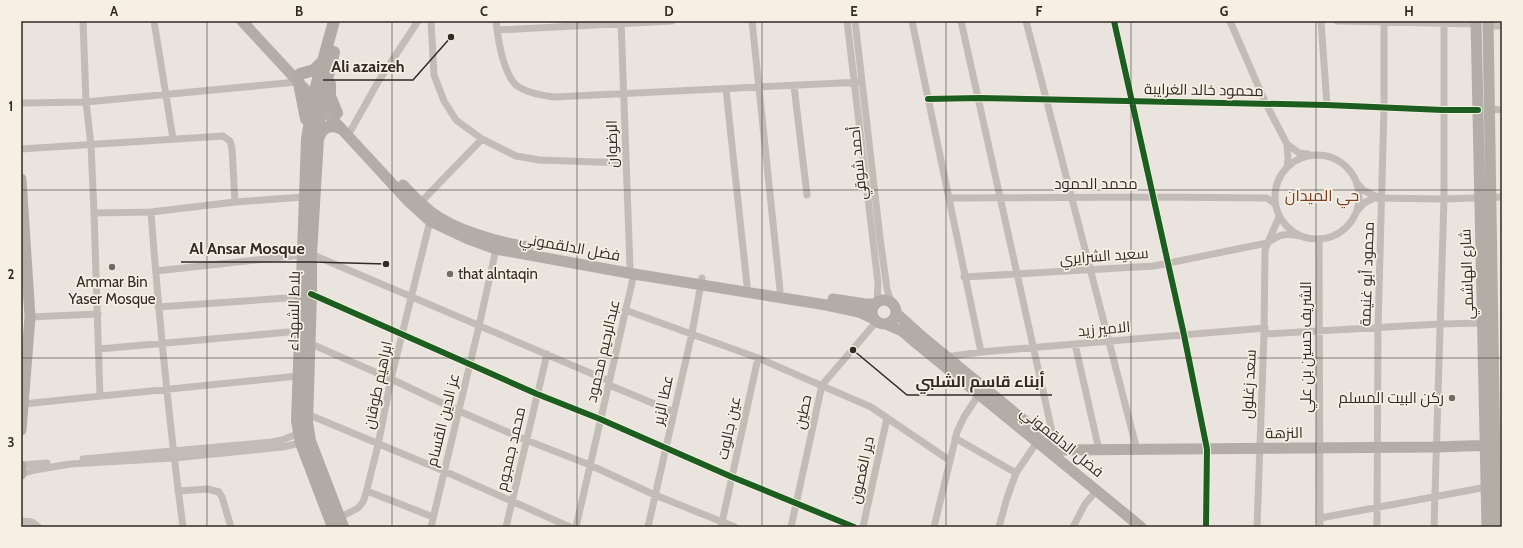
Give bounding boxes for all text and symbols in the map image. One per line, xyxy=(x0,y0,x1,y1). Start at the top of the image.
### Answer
text: A xyxy=(110,3,119,19)
text: B xyxy=(295,3,303,19)
text: C xyxy=(480,3,488,19)
text: D xyxy=(664,3,674,19)
text: E xyxy=(850,3,858,19)
text: F xyxy=(1036,3,1043,19)
text: G xyxy=(1220,3,1229,19)
text: H xyxy=(1404,3,1414,19)
callout: Ali azaizeh xyxy=(323,52,413,80)
text: Ali azaizeh xyxy=(331,57,405,76)
street label: محمود خالد الغرايبة xyxy=(1144,80,1264,100)
text: 1 xyxy=(9,98,13,114)
street label: الرضوان xyxy=(603,120,622,168)
street label: أحمد شوقي xyxy=(844,125,874,201)
street label: محمد الحمود xyxy=(1054,175,1138,193)
district label: حي الميدان xyxy=(1285,186,1359,209)
street label: محمود أبو غنيمة xyxy=(1355,221,1378,327)
street label: شارع الهاشمي xyxy=(1456,228,1481,320)
street label: فضل الدلقموني xyxy=(518,229,622,268)
callout: Al Ansar Mosque xyxy=(181,234,313,262)
text: Al Ansar Mosque xyxy=(189,239,305,258)
street label: سعيد الشرايري xyxy=(1059,244,1149,271)
marker: Ammar Bin Yaser Mosque xyxy=(107,262,117,272)
place label: that alntaqin xyxy=(458,265,538,283)
text: 2 xyxy=(8,266,15,282)
marker: that alntaqin xyxy=(445,269,455,279)
street label: بلاط الشهداء xyxy=(284,271,305,351)
place label: Ammar Bin Yaser Mosque xyxy=(67,273,156,308)
street label: الشريف حسين بن علي xyxy=(1297,281,1318,413)
street label: عبدالرحيم محمود xyxy=(582,298,625,404)
street label: الامير زيد xyxy=(1077,318,1131,340)
street label: ابراهيم طوقان xyxy=(360,339,397,431)
street label: سعد زغلول xyxy=(1238,349,1260,419)
callout: أبناء قاسم الشلبي xyxy=(907,367,1052,395)
text: أبناء قاسم الشلبي xyxy=(916,371,1044,394)
street label: عز الدين القسام xyxy=(423,372,464,469)
street label: عطا الزير xyxy=(649,374,677,427)
place label: ركن البيت المسلم xyxy=(1339,389,1444,408)
street label: حطين xyxy=(791,393,816,431)
marker: ركن البيت المسلم xyxy=(1447,393,1457,403)
street label: عين جالوت xyxy=(713,395,745,462)
street label: فضل الدلقموني xyxy=(1015,403,1107,483)
street label: محمد جمجوم xyxy=(493,405,530,493)
street label: النزهة xyxy=(1265,424,1303,442)
text: 3 xyxy=(7,434,15,450)
street label: دير الغصون xyxy=(846,435,879,505)

